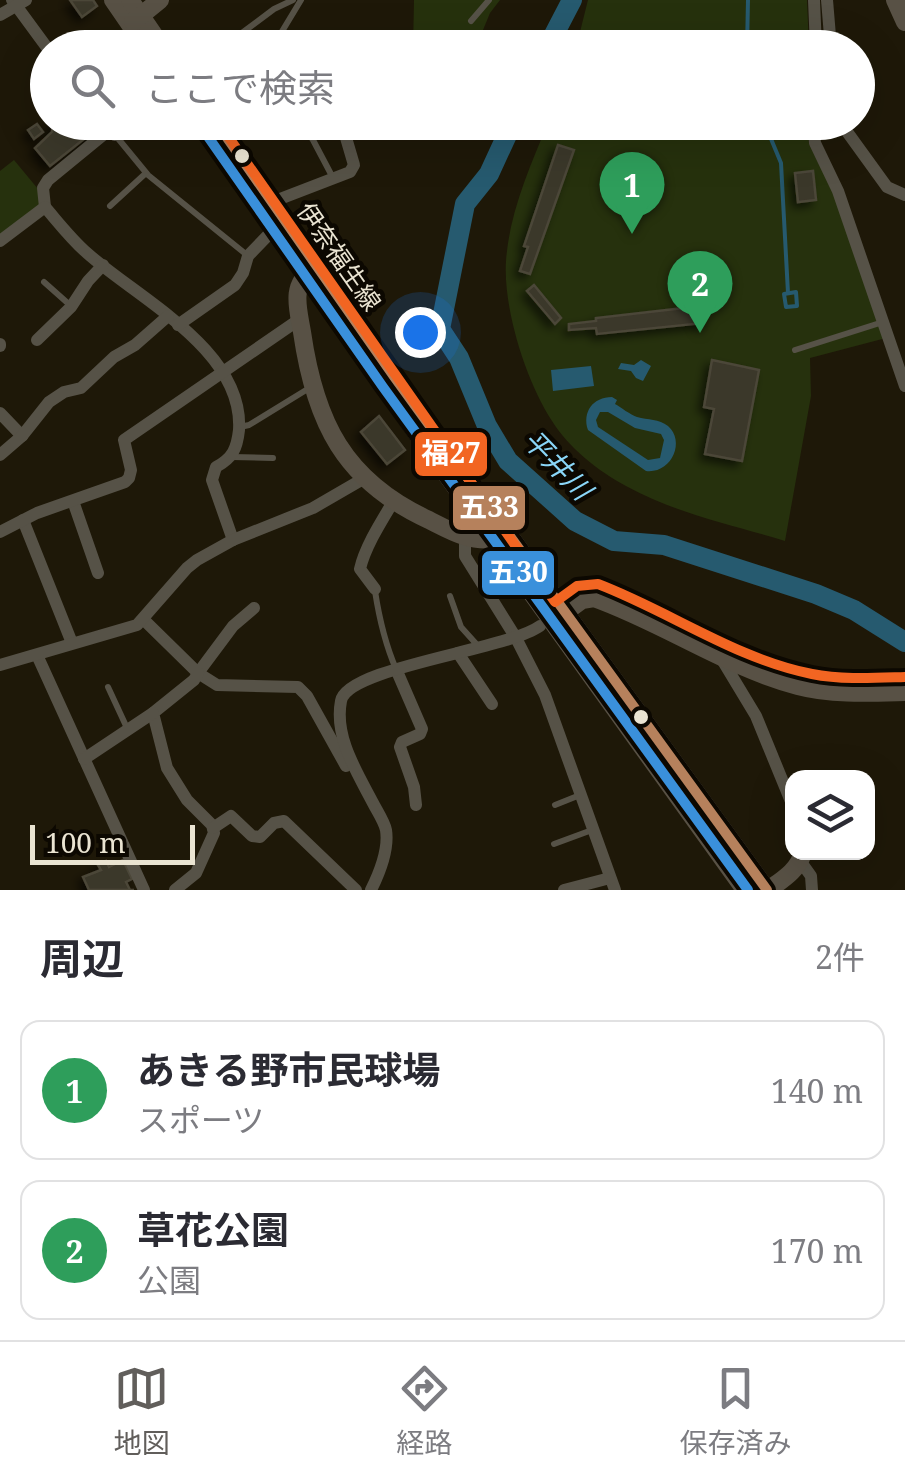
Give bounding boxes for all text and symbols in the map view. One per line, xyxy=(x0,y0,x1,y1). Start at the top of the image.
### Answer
search box xyxy=(30,30,875,140)
icon: search xyxy=(65,58,120,113)
text: ここで検索 xyxy=(145,61,335,113)
unlabelled marker xyxy=(232,146,252,166)
pin: 1 xyxy=(600,152,664,234)
street label: 伊奈福生線 xyxy=(290,195,390,317)
pin: 2 xyxy=(668,250,732,333)
your location xyxy=(395,307,446,358)
water label: 平井川 xyxy=(515,421,603,510)
line badge: 福27 xyxy=(413,430,489,478)
text: 福27 xyxy=(421,433,481,471)
line badge: 五33 xyxy=(451,484,527,532)
text: 五33 xyxy=(459,487,519,525)
line badge: 五30 xyxy=(480,549,556,597)
text: 五30 xyxy=(488,552,548,590)
unlabelled marker xyxy=(631,707,651,727)
map controls xyxy=(785,770,875,860)
button: layers xyxy=(785,770,875,860)
scale bar xyxy=(30,820,195,864)
text: 100 m xyxy=(45,823,126,861)
text: 周辺 xyxy=(40,929,124,986)
text: 2件 xyxy=(815,935,865,978)
text: あきる野市民球場 xyxy=(137,1043,440,1095)
text: 1 xyxy=(65,1069,84,1112)
text: 140 m xyxy=(771,1069,863,1112)
text: スポーツ xyxy=(137,1098,264,1141)
text: 草花公園 xyxy=(137,1203,289,1255)
text: 2 xyxy=(65,1229,84,1272)
text: 170 m xyxy=(771,1229,863,1272)
text: 公園 xyxy=(137,1258,201,1301)
tab: 地図 xyxy=(113,1361,170,1461)
tab: 経路 xyxy=(396,1361,453,1461)
tab: 保存済み xyxy=(679,1361,792,1461)

